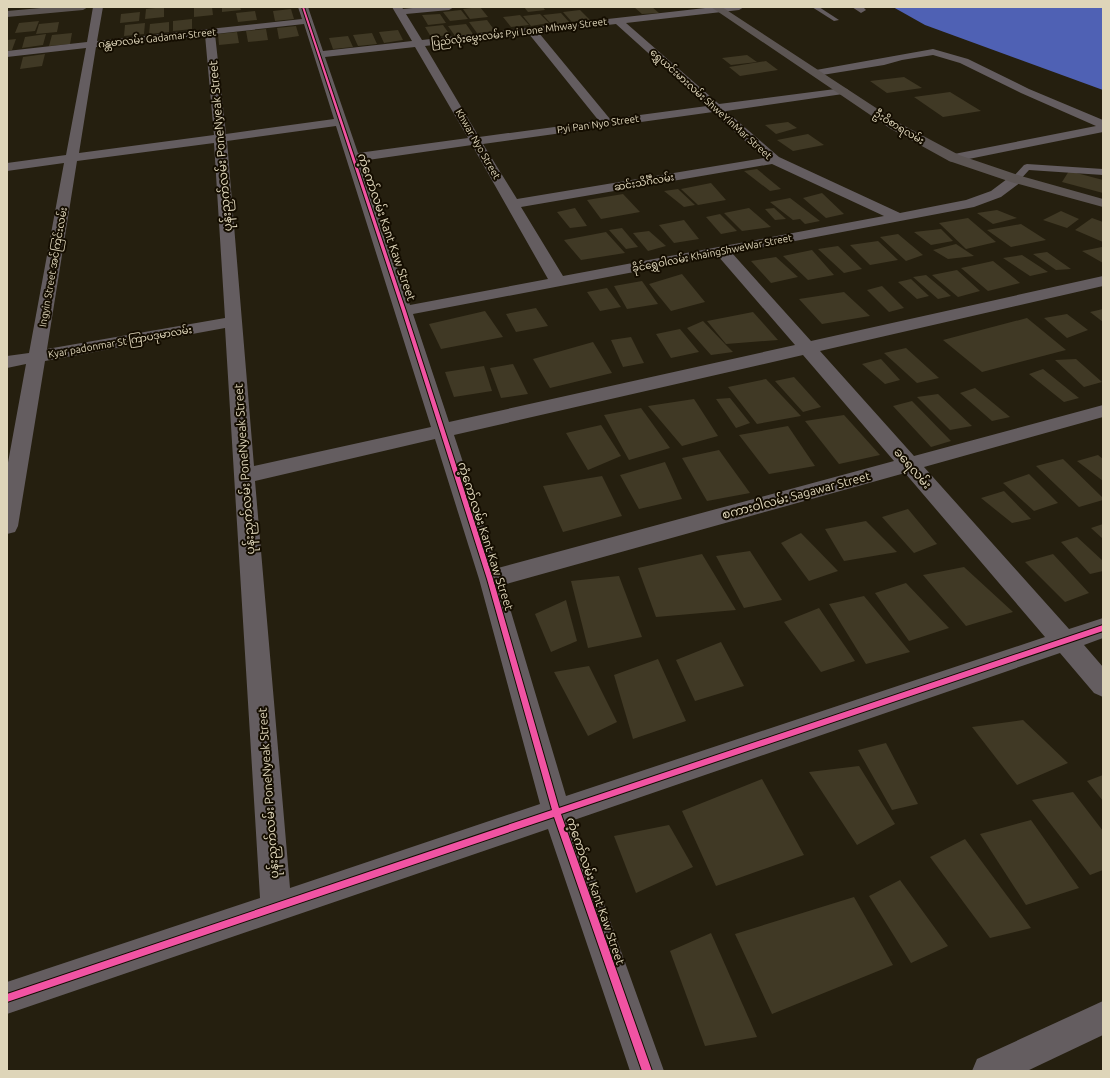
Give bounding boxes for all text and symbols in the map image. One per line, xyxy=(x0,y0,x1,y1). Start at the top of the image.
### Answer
street label: ပြည်လုံးမွှေးလမ်း Pyi Lone Mhway Street xyxy=(430,14,608,51)
street label: ဂန္တမာလမ်း Gadamar Street xyxy=(97,24,217,53)
street label: ရွှေယင်းမားလမ်း ShweYinMar Street xyxy=(646,45,775,164)
street label: ပုန်းညှက်လမ်း PoneNyeak Street xyxy=(204,59,238,232)
street label: ဦးဝိစာရလမ်း xyxy=(870,106,927,149)
street label: Khwar Nyo Street xyxy=(454,107,502,181)
street label: Pyi Pan Nyo Street xyxy=(556,113,640,135)
street label: ကံ့ကော်လမ်း Kant Kaw Street xyxy=(354,151,420,303)
street label: ဆင်းသိင်္ဂီလမ်း xyxy=(613,169,675,193)
street label: Ingyin Street အင်ကြင်းလမ်း xyxy=(35,206,72,328)
street label: ခိုင်ရွှေဝါလမ်း KhaingShweWar Street xyxy=(631,230,794,277)
street label: Kyar padonmar St ကြာပဒုမာလမ်း xyxy=(47,322,193,363)
street label: ပုန်းညှက်လမ်း PoneNyeak Street xyxy=(230,382,260,555)
street label: ခရေလမ်း xyxy=(889,444,936,494)
street label: ကံ့ကော်လမ်း Kant Kaw Street xyxy=(454,460,518,613)
street label: စကားဝါလမ်း Sagawar Street xyxy=(720,467,872,521)
street label: ပုန်းညှက်လမ်း PoneNyeak Street xyxy=(254,706,284,879)
street label: ကံ့ကော်လမ်း Kant Kaw Street xyxy=(563,815,629,967)

